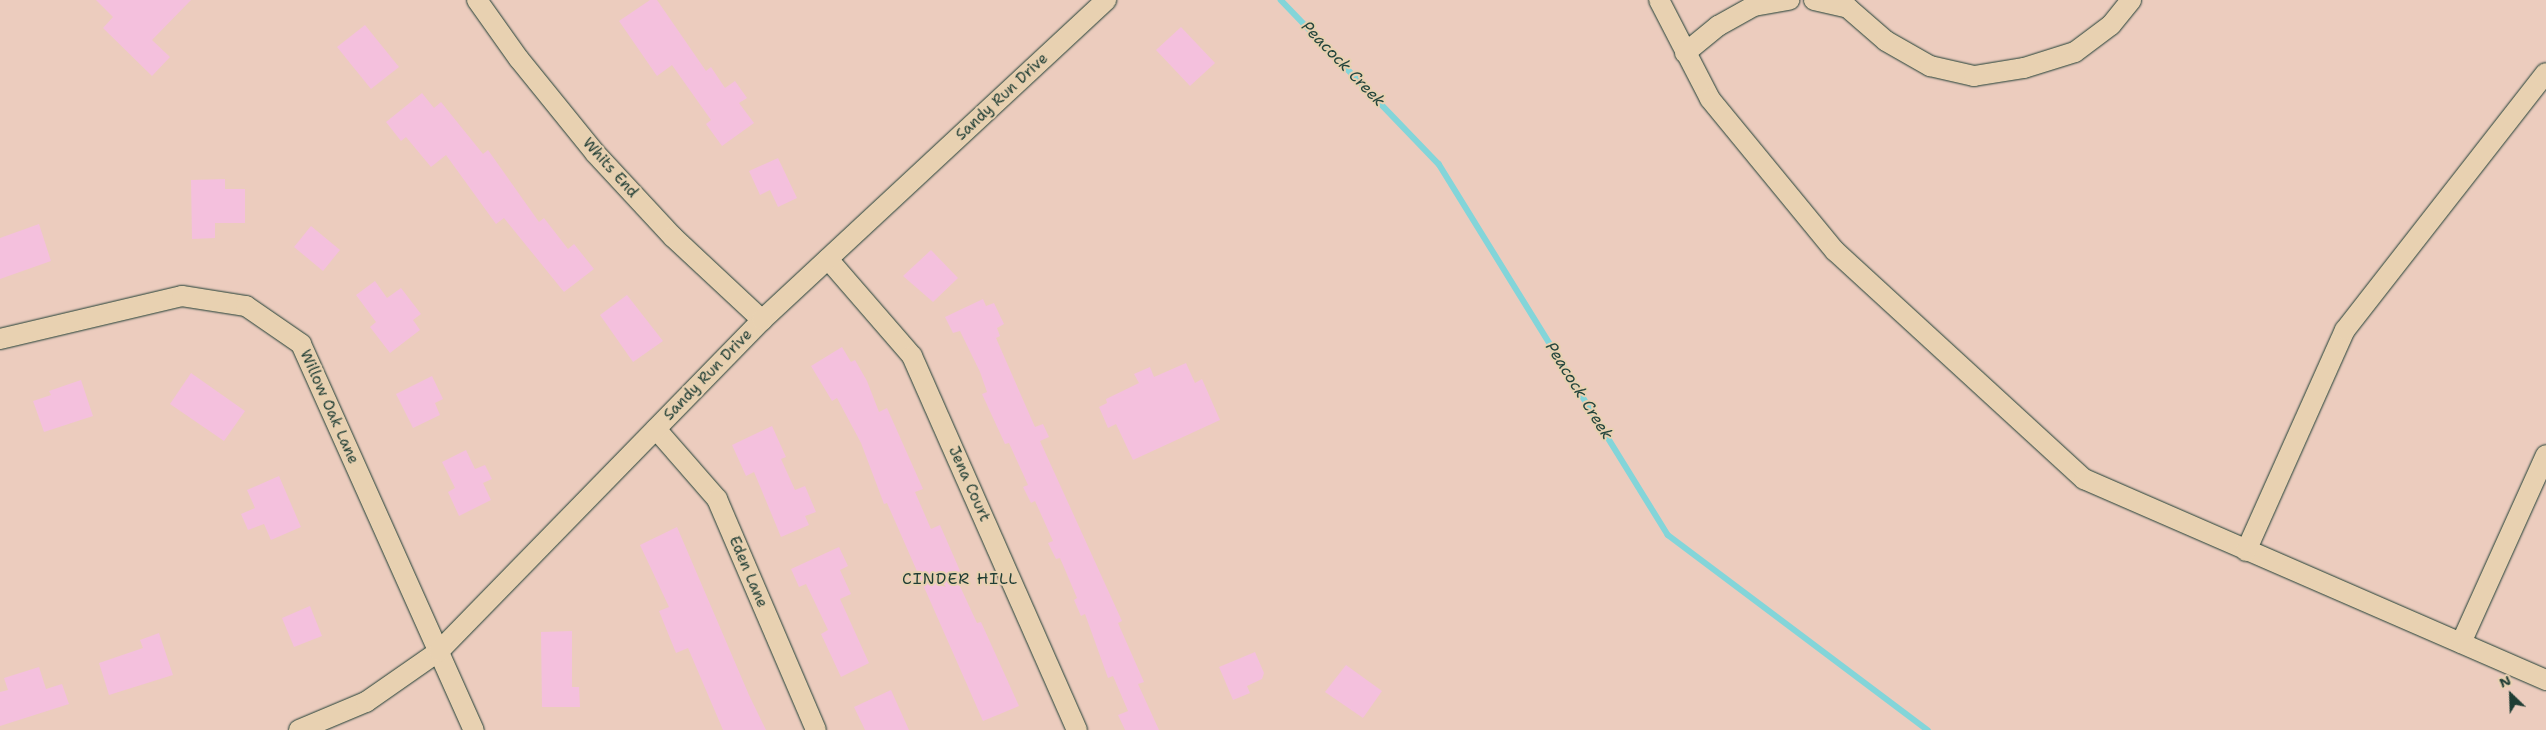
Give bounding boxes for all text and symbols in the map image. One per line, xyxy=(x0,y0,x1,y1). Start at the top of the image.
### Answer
water label: Peacock Creek xyxy=(1297,17,1389,111)
street label: Sandy Run Drive xyxy=(952,50,1052,144)
street label: Whits End xyxy=(579,134,641,202)
street label: Sandy Run Drive xyxy=(660,326,756,424)
water label: Peacock Creek xyxy=(1541,339,1617,443)
street label: Willow Oak Lane xyxy=(296,347,362,467)
street label: Jena Court xyxy=(944,444,994,524)
street label: Eden Lane xyxy=(725,534,771,610)
district label: CINDER HILL xyxy=(901,569,1019,589)
north arrow xyxy=(2486,670,2536,720)
text: N xyxy=(2496,671,2514,692)

